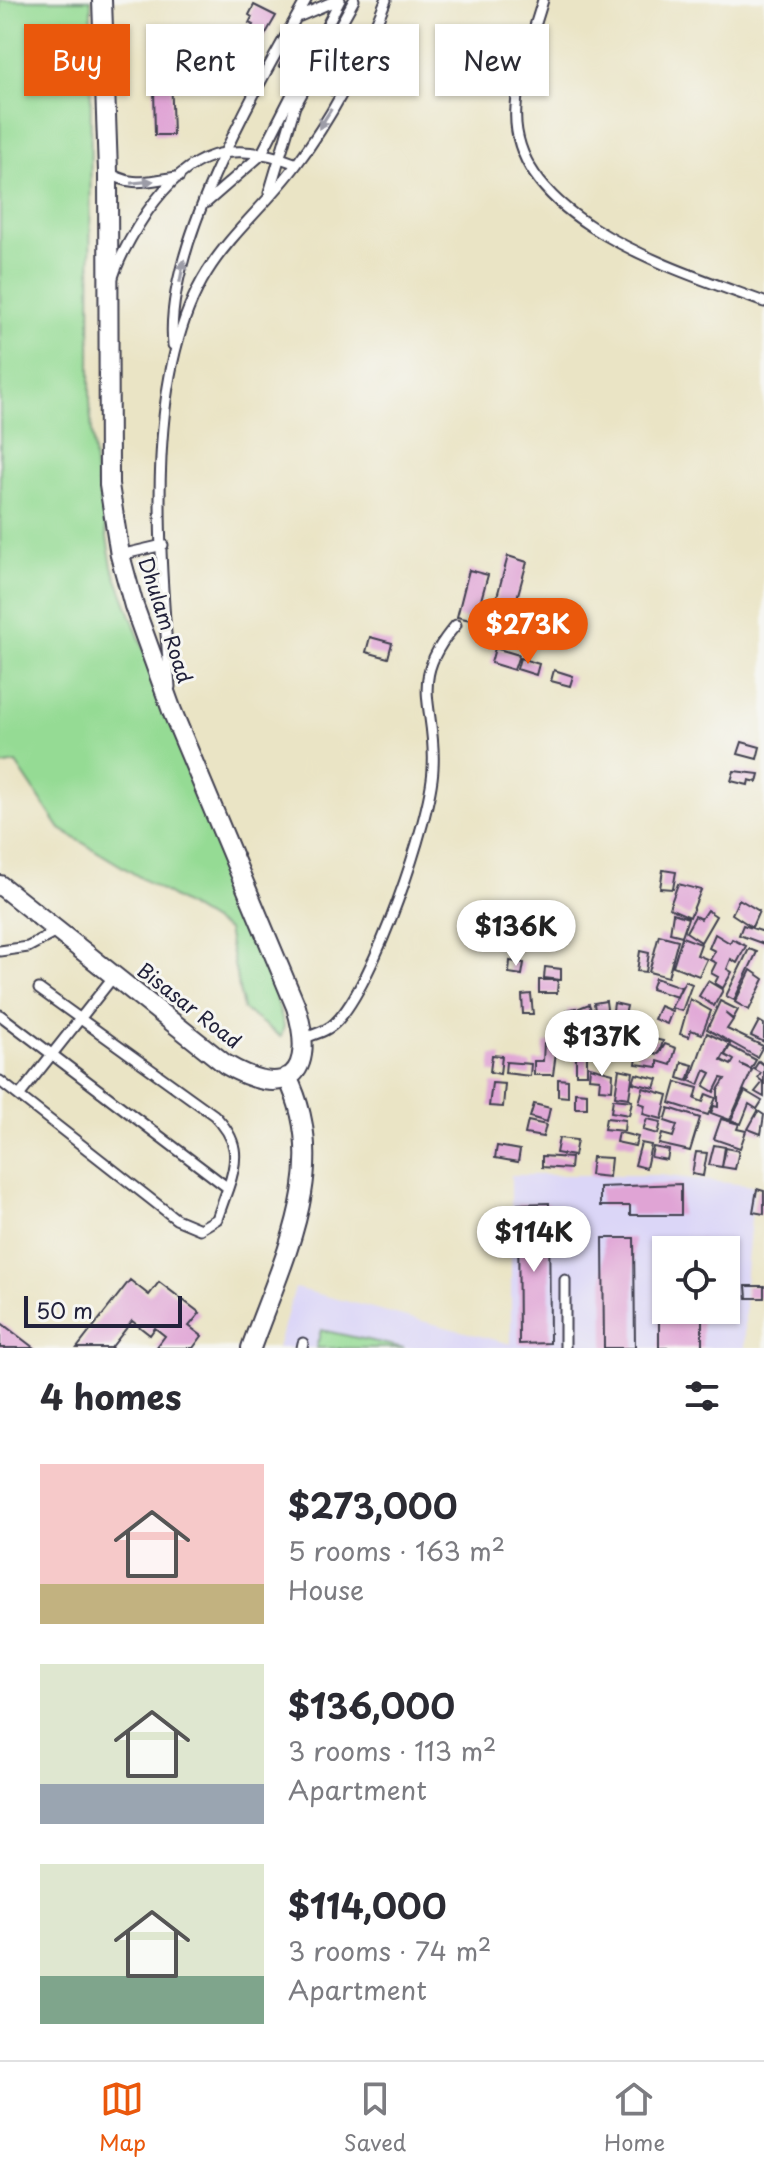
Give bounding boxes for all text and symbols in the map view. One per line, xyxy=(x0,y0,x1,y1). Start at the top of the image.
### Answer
chip: Buy xyxy=(24,24,130,96)
chip: Rent xyxy=(146,24,264,96)
chip: Filters xyxy=(280,24,419,96)
chip: New xyxy=(435,24,549,96)
one-way arrow xyxy=(319,108,333,130)
one-way arrow xyxy=(130,175,155,188)
one-way arrow xyxy=(176,259,189,284)
street label: Dhulam Road xyxy=(131,553,201,687)
pin: $273K xyxy=(472,598,584,666)
text: $273K xyxy=(486,604,570,643)
pin: $136K xyxy=(460,900,572,968)
text: $136K xyxy=(475,906,557,945)
street label: Bisasar Road xyxy=(131,955,248,1055)
pin: $137K xyxy=(546,1010,658,1078)
text: $137K xyxy=(563,1016,641,1055)
pin: $114K xyxy=(478,1206,590,1274)
text: $114K xyxy=(495,1212,573,1251)
map controls xyxy=(652,1236,740,1324)
button: locate xyxy=(652,1236,740,1324)
scale bar xyxy=(24,1292,182,1328)
text: 50 m xyxy=(36,1293,93,1326)
text: 4 homes xyxy=(40,1370,182,1422)
icon: filters xyxy=(680,1374,724,1418)
text: $273,000 xyxy=(288,1479,457,1531)
icon: home xyxy=(104,1496,200,1592)
text: 5 rooms · 163 m² xyxy=(288,1531,505,1570)
text: House xyxy=(288,1570,364,1609)
text: $136,000 xyxy=(288,1679,455,1731)
icon: home xyxy=(104,1696,200,1792)
text: 3 rooms · 113 m² xyxy=(288,1731,496,1770)
text: Apartment xyxy=(288,1770,427,1809)
text: $114,000 xyxy=(288,1879,446,1931)
icon: home xyxy=(104,1896,200,1992)
text: 3 rooms · 74 m² xyxy=(288,1931,492,1970)
text: Apartment xyxy=(288,1970,427,2009)
tab: Map xyxy=(99,2077,146,2158)
tab: Saved xyxy=(344,2077,406,2158)
tab: Home xyxy=(604,2077,665,2158)

